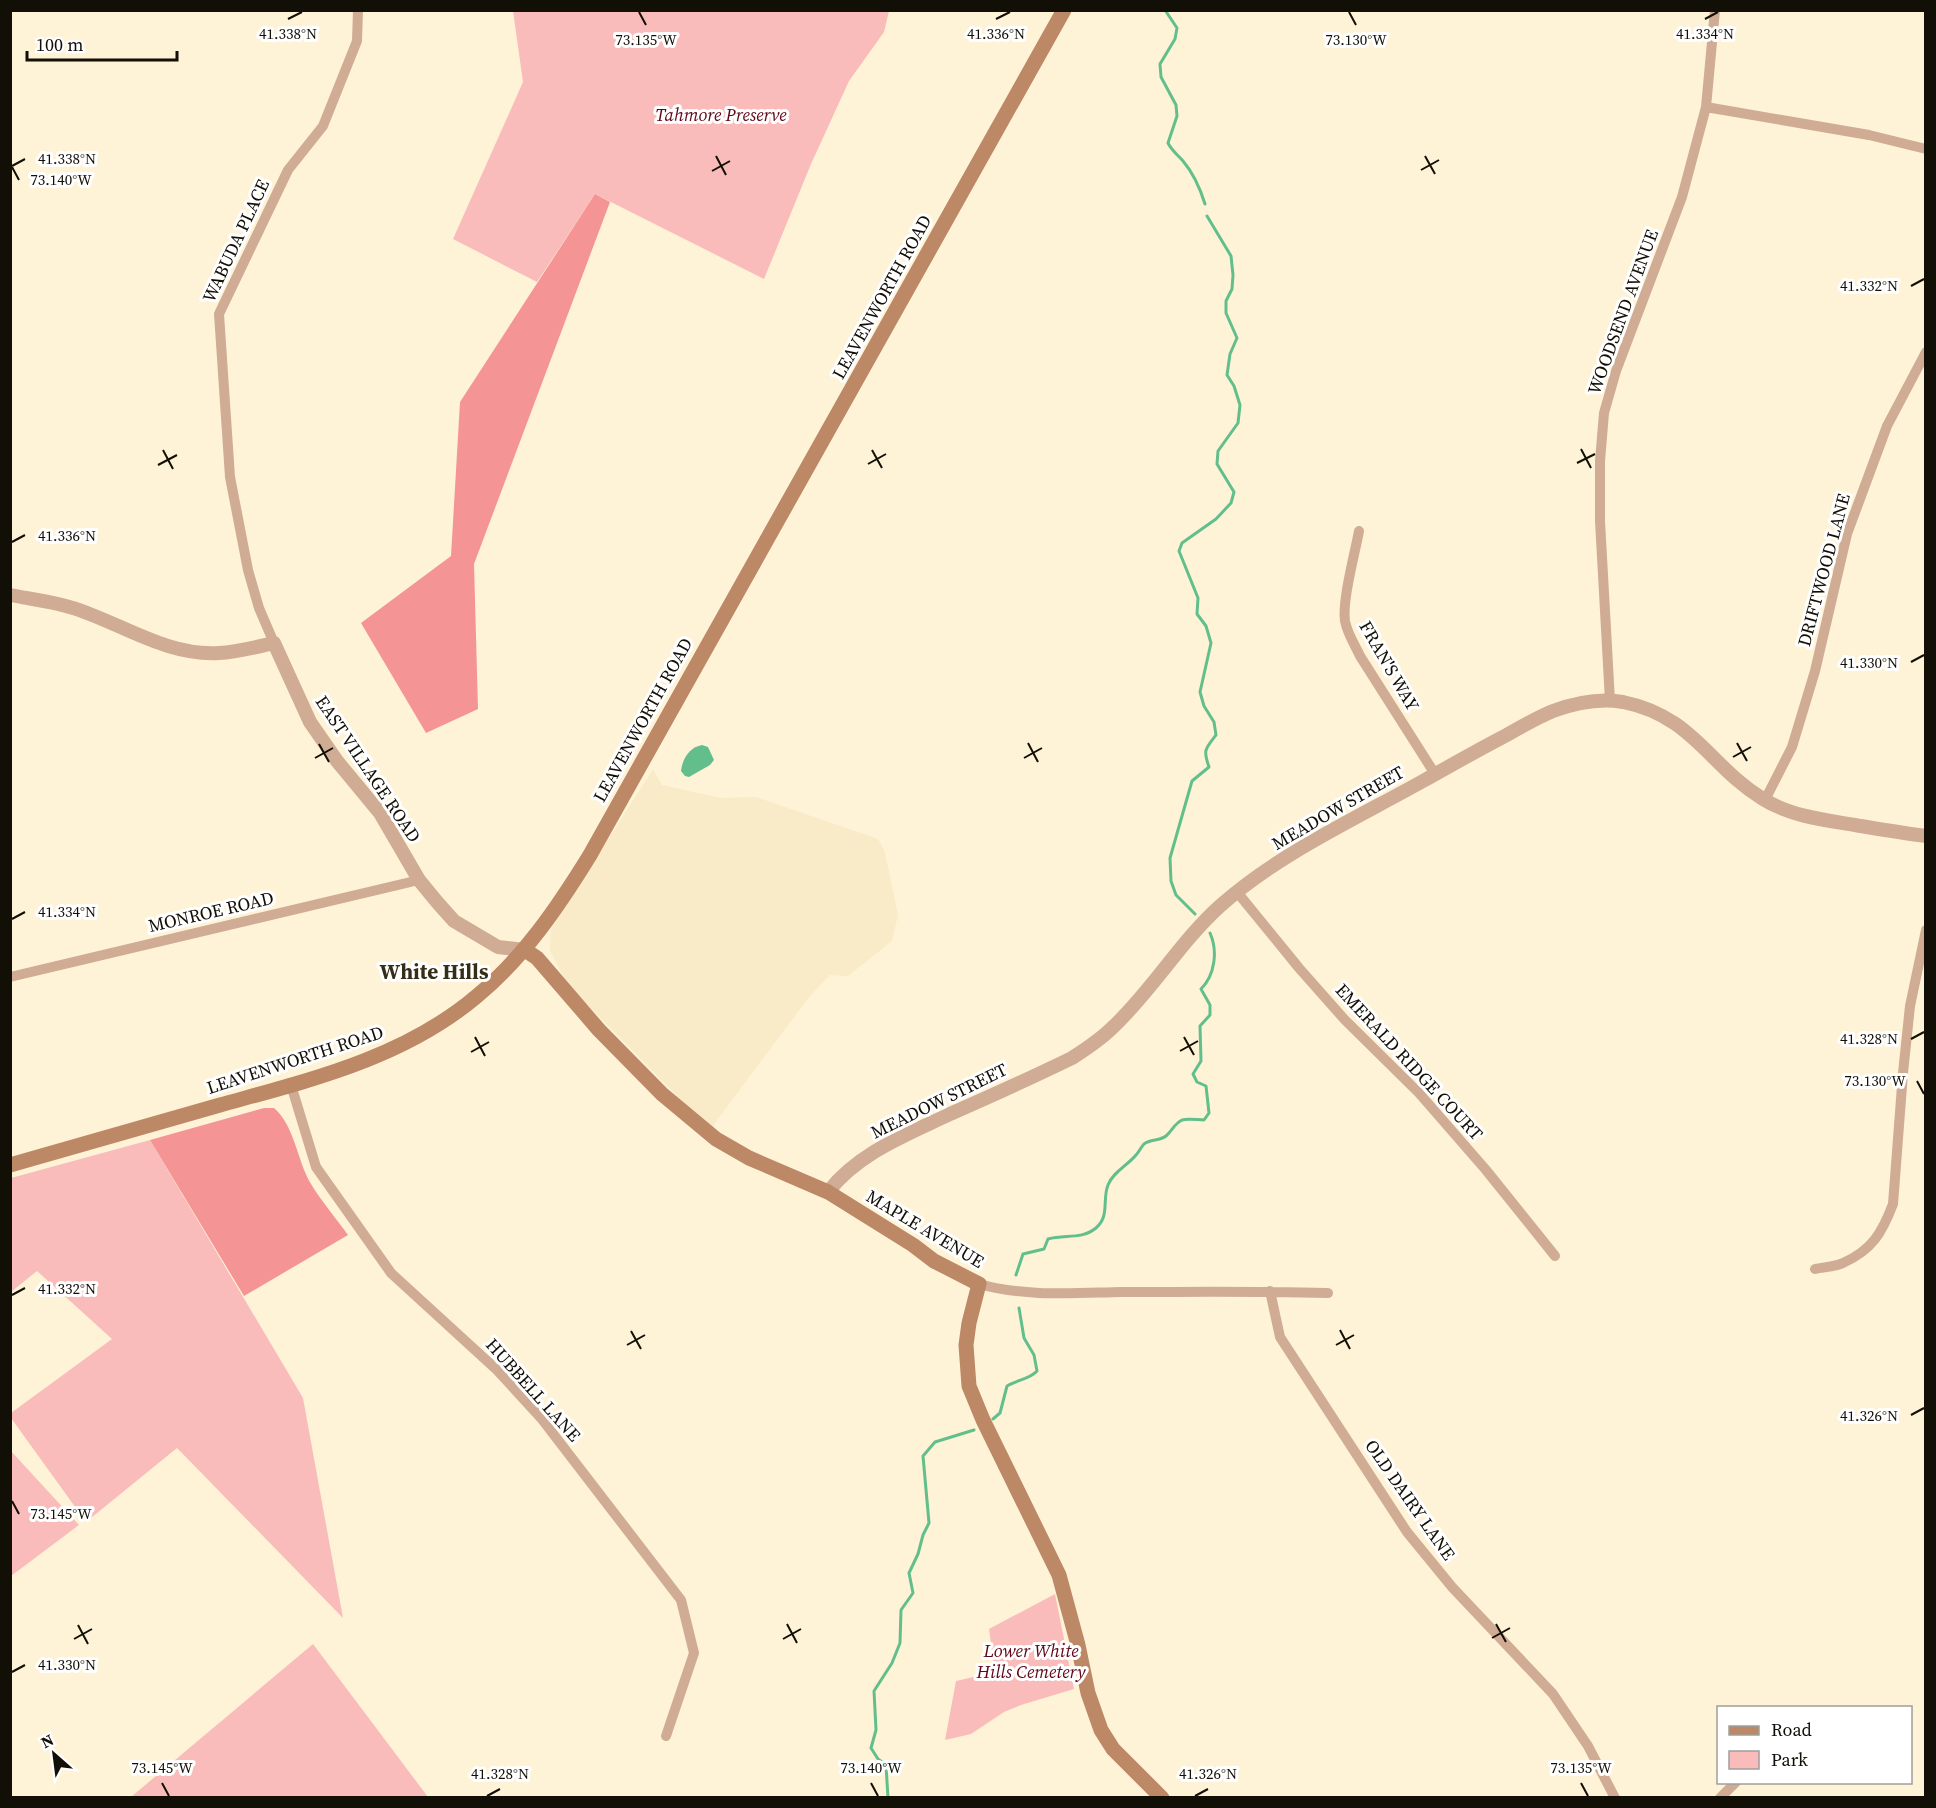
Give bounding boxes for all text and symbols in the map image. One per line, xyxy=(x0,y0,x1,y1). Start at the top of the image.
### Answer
text: 41.338°N xyxy=(259,23,317,44)
text: 41.336°N xyxy=(967,23,1025,44)
text: 41.334°N xyxy=(1676,23,1734,44)
scale bar xyxy=(27,24,177,62)
text: 73.135°W xyxy=(615,29,677,50)
text: 73.130°W xyxy=(1325,29,1387,50)
text: 100 m xyxy=(36,32,83,57)
park label: Tahmore Preserve xyxy=(655,102,787,127)
text: 41.338°N xyxy=(38,148,96,169)
text: 73.140°W xyxy=(30,169,92,190)
street label: WABUDA PLACE xyxy=(196,175,275,306)
street label: LEAVENWORTH ROAD xyxy=(826,210,937,383)
street label: WOODSEND AVENUE xyxy=(1581,226,1664,398)
text: 41.332°N xyxy=(1840,275,1898,296)
street label: DRIFTWOOD LANE xyxy=(1791,491,1856,649)
text: 41.336°N xyxy=(38,525,96,546)
street label: FRAN'S WAY xyxy=(1354,616,1426,716)
street label: LEAVENWORTH ROAD xyxy=(587,633,698,806)
text: 41.330°N xyxy=(1840,652,1898,673)
street label: EAST VILLAGE ROAD xyxy=(310,690,427,847)
street label: MEADOW STREET xyxy=(1267,759,1409,856)
street label: MONROE ROAD xyxy=(146,885,276,938)
text: 41.334°N xyxy=(38,901,96,922)
district label: White Hills xyxy=(380,957,489,986)
street label: EMERALD RIDGE COURT xyxy=(1330,978,1489,1146)
street label: LEAVENWORTH ROAD xyxy=(203,1019,386,1100)
text: 41.328°N xyxy=(1840,1028,1898,1049)
street label: MEADOW STREET xyxy=(866,1057,1011,1144)
text: 73.130°W xyxy=(1844,1070,1906,1091)
street label: MAPLE AVENUE xyxy=(862,1184,989,1274)
text: 41.332°N xyxy=(38,1278,96,1299)
street label: HUBBELL LANE xyxy=(480,1333,587,1447)
text: 41.326°N xyxy=(1840,1405,1898,1426)
street label: OLD DAIRY LANE xyxy=(1359,1434,1461,1565)
text: 73.145°W xyxy=(30,1503,92,1524)
park label: Lower White Hills Cemetery xyxy=(976,1638,1086,1684)
text: 41.330°N xyxy=(38,1654,96,1675)
legend xyxy=(1717,1706,1912,1784)
text: Road xyxy=(1771,1717,1812,1742)
north arrow xyxy=(24,1724,84,1784)
text: N xyxy=(37,1728,58,1753)
text: Park xyxy=(1771,1747,1808,1772)
text: 73.145°W xyxy=(131,1757,193,1778)
text: 73.140°W xyxy=(840,1757,902,1778)
text: 73.135°W xyxy=(1550,1757,1612,1778)
text: 41.328°N xyxy=(471,1763,529,1784)
text: 41.326°N xyxy=(1179,1763,1237,1784)

